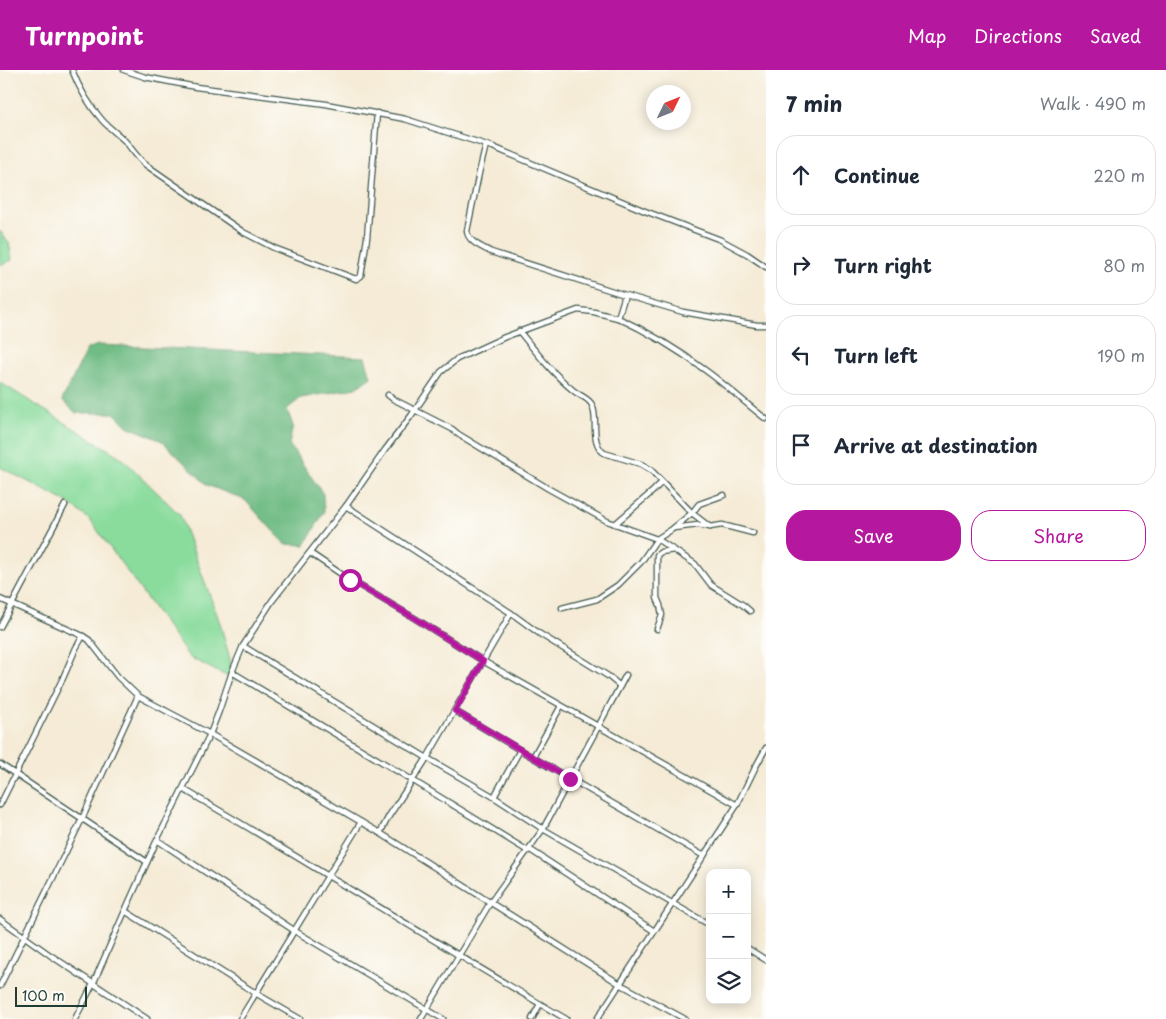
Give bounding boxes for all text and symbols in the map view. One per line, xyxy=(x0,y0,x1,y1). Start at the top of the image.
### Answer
text: Turnpoint xyxy=(25,17,144,53)
text: Map xyxy=(908,22,946,49)
text: Directions xyxy=(974,22,1062,49)
text: Saved xyxy=(1090,22,1141,49)
north arrow xyxy=(646,85,691,130)
text: 7 min xyxy=(786,87,842,119)
text: Walk · 490 m xyxy=(1040,91,1146,115)
icon: ahead xyxy=(787,161,815,189)
text: Continue xyxy=(834,161,920,189)
text: 220 m xyxy=(1094,163,1145,187)
icon: right xyxy=(787,251,815,279)
text: Turn right xyxy=(834,251,932,279)
text: 80 m xyxy=(1103,253,1145,277)
icon: left xyxy=(787,341,815,369)
text: Turn left xyxy=(834,341,918,369)
text: 190 m xyxy=(1097,343,1145,367)
icon: arrive xyxy=(787,431,815,459)
text: Arrive at destination xyxy=(834,431,1038,459)
button: Save xyxy=(786,510,961,561)
button: Share xyxy=(971,510,1146,561)
route start xyxy=(339,569,362,592)
route end xyxy=(559,768,582,791)
map controls xyxy=(706,869,751,1004)
button: + xyxy=(706,869,751,914)
button: − xyxy=(706,914,751,959)
button: layers xyxy=(706,959,751,1004)
scale bar xyxy=(15,984,88,1007)
text: 100 m xyxy=(22,985,65,1006)

